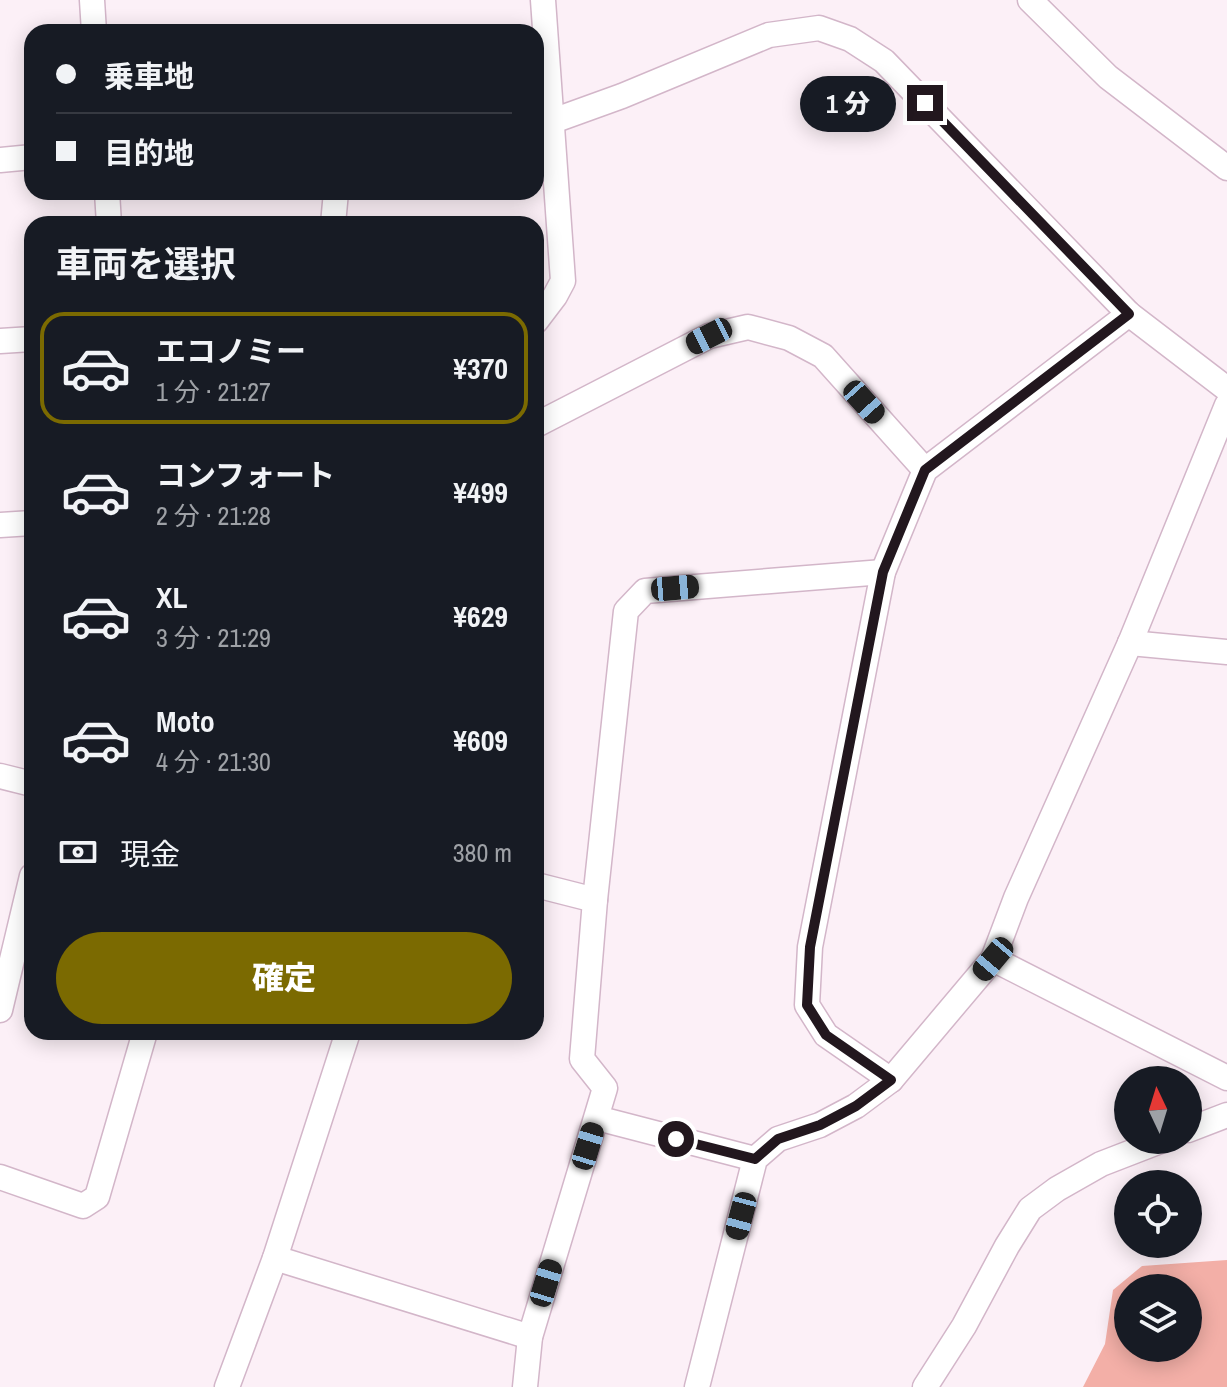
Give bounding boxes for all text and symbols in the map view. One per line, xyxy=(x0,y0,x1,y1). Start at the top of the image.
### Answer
text: 乗車地 xyxy=(104,56,194,96)
callout: 1 分 xyxy=(801,75,897,131)
route end xyxy=(907,85,943,121)
text: 1 分 xyxy=(826,86,870,121)
text: 目的地 xyxy=(104,133,194,173)
text: 車両を選択 xyxy=(56,240,236,288)
car xyxy=(682,314,736,358)
text: エコノミー xyxy=(156,331,306,371)
icon: car xyxy=(60,332,132,404)
text: ¥370 xyxy=(453,348,508,388)
text: 1 分 · 21:27 xyxy=(156,374,271,409)
car xyxy=(839,376,889,428)
text: コンフォート xyxy=(156,455,335,495)
icon: car xyxy=(60,456,132,528)
text: ¥499 xyxy=(453,472,508,512)
text: 2 分 · 21:28 xyxy=(156,498,271,533)
car xyxy=(650,574,700,602)
text: XL xyxy=(156,577,187,617)
icon: car xyxy=(60,580,132,652)
text: ¥629 xyxy=(453,596,508,636)
text: 3 分 · 21:29 xyxy=(156,620,271,655)
text: Moto xyxy=(156,701,215,741)
icon: car xyxy=(60,704,132,776)
text: ¥609 xyxy=(453,720,508,760)
text: 4 分 · 21:30 xyxy=(156,744,271,779)
icon: cash xyxy=(56,830,100,874)
text: 現金 xyxy=(120,834,180,874)
text: 380 m xyxy=(453,835,512,870)
button: 確定 xyxy=(56,932,512,1024)
car xyxy=(968,933,1018,985)
north arrow xyxy=(1114,1066,1202,1154)
map controls xyxy=(1114,1066,1202,1362)
car xyxy=(570,1120,606,1172)
route start xyxy=(658,1121,694,1157)
button: locate xyxy=(1114,1170,1202,1258)
car xyxy=(723,1190,759,1242)
car xyxy=(528,1257,564,1309)
button: layers xyxy=(1114,1274,1202,1362)

